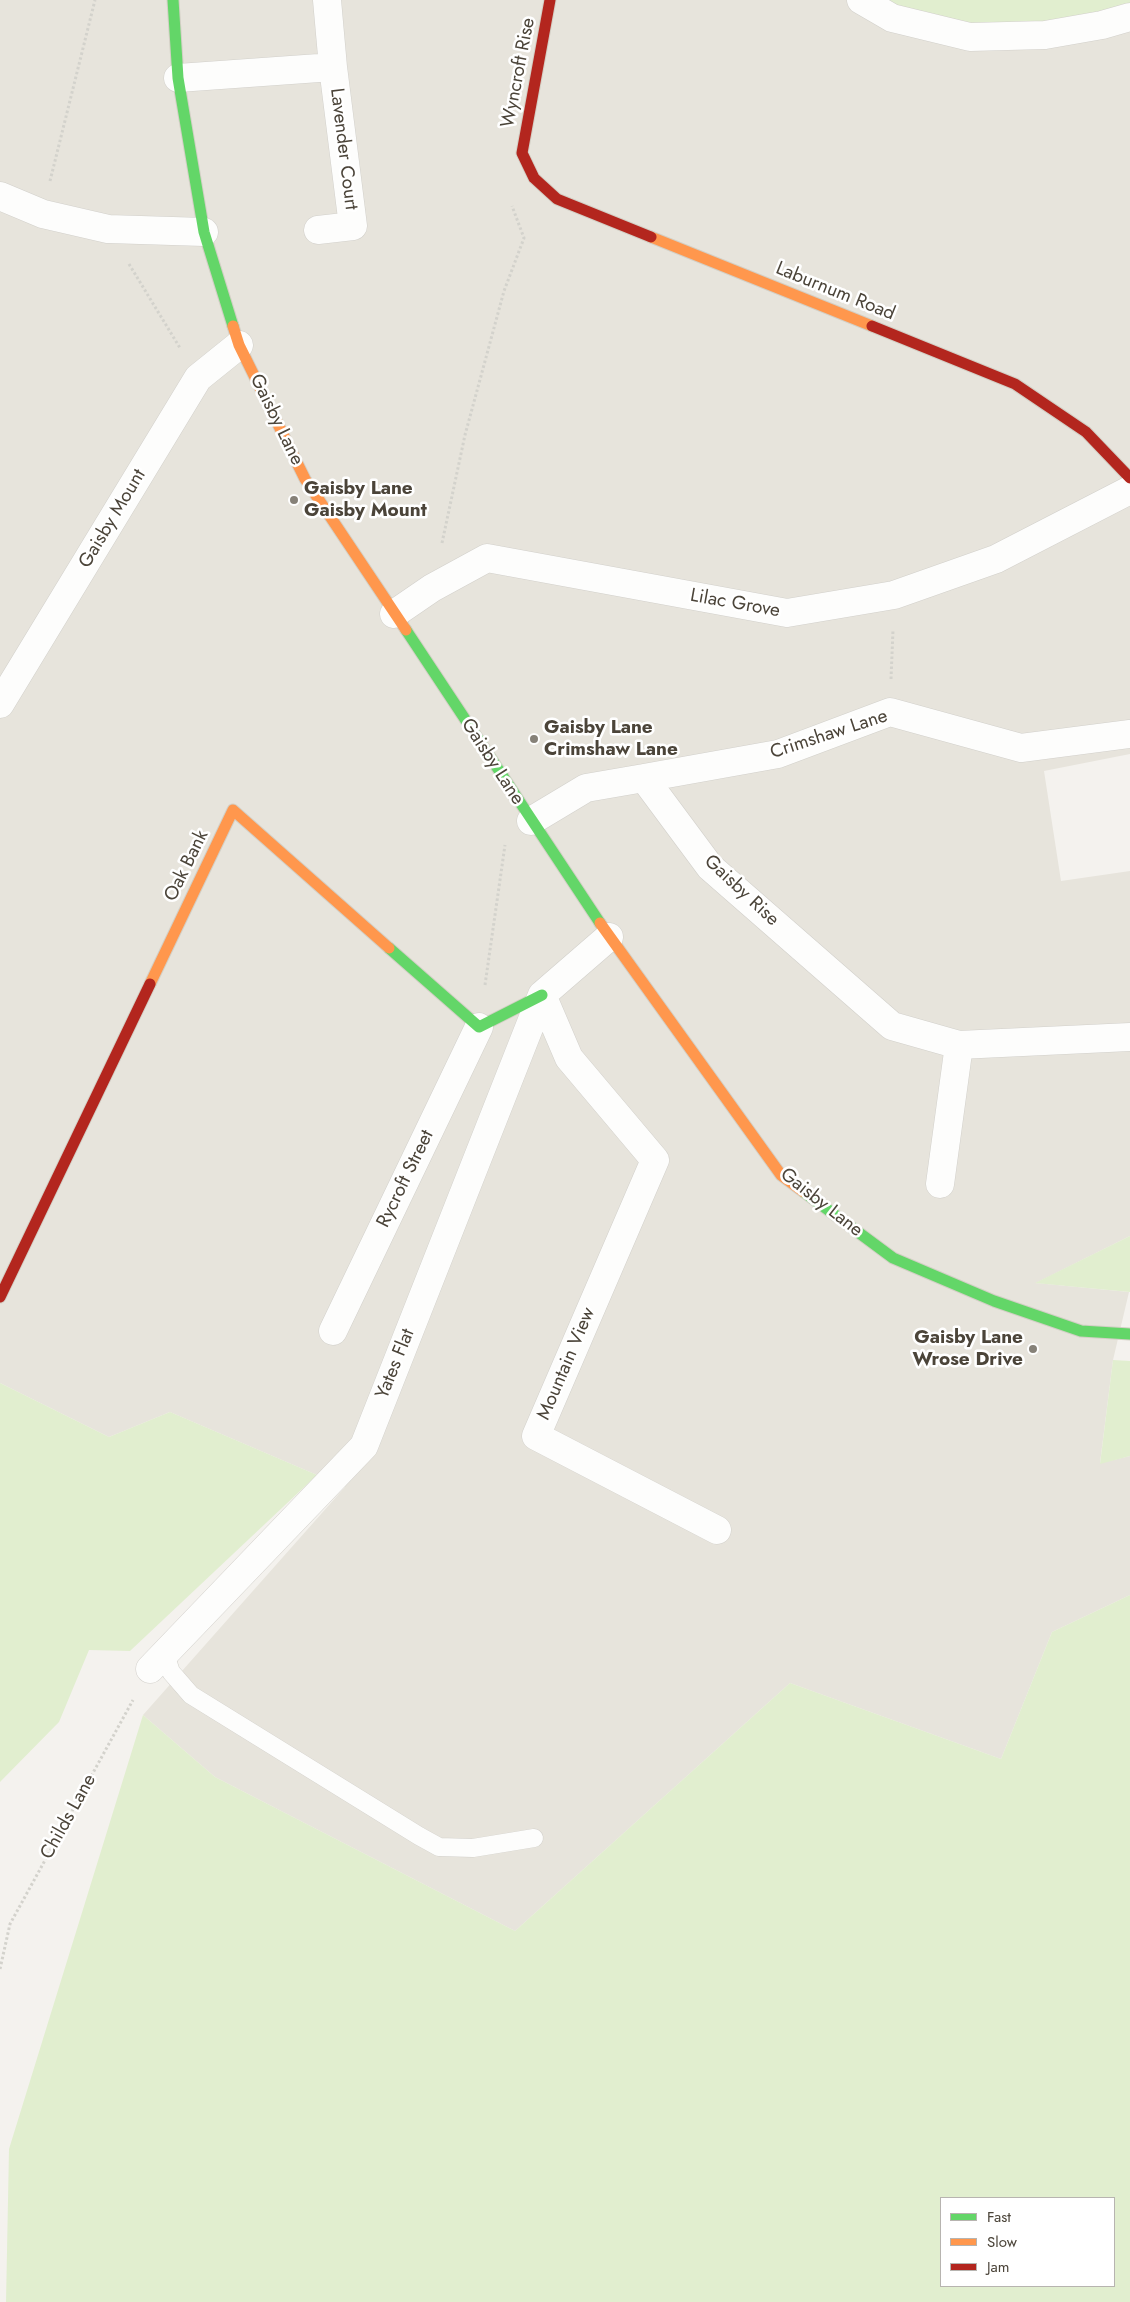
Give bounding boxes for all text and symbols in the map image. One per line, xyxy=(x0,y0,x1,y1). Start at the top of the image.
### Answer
street label: Wyncroft Rise xyxy=(497,16,541,130)
street label: Lavender Court xyxy=(324,87,362,211)
street label: Laburnum Road xyxy=(772,258,898,326)
street label: Gaisby Lane xyxy=(244,371,308,469)
street label: Gaisby Mount xyxy=(75,465,151,573)
place label: Gaisby Lane Gaisby Mount xyxy=(304,478,427,522)
marker: Gaisby Lane Gaisby Mount xyxy=(288,494,300,506)
street label: Lilac Grove xyxy=(688,585,782,623)
street label: Crimshaw Lane xyxy=(767,705,891,765)
street label: Gaisby Lane xyxy=(456,714,528,810)
place label: Gaisby Lane Crimshaw Lane xyxy=(544,717,678,761)
marker: Gaisby Lane Crimshaw Lane xyxy=(528,733,540,745)
street label: Oak Bank xyxy=(160,827,214,905)
street label: Gaisby Rise xyxy=(699,851,783,931)
street label: Rycroft Street xyxy=(373,1127,439,1231)
street label: Gaisby Lane xyxy=(775,1164,867,1242)
street label: Mountain View xyxy=(533,1304,601,1424)
street label: Yates Flat xyxy=(372,1326,420,1402)
place label: Gaisby Lane Wrose Drive xyxy=(913,1327,1023,1371)
marker: Gaisby Lane Wrose Drive xyxy=(1027,1343,1039,1355)
street label: Childs Lane xyxy=(36,1770,102,1864)
legend xyxy=(940,2197,1115,2287)
text: Fast xyxy=(987,2206,1011,2228)
text: Slow xyxy=(987,2231,1017,2253)
text: Jam xyxy=(987,2256,1010,2278)

